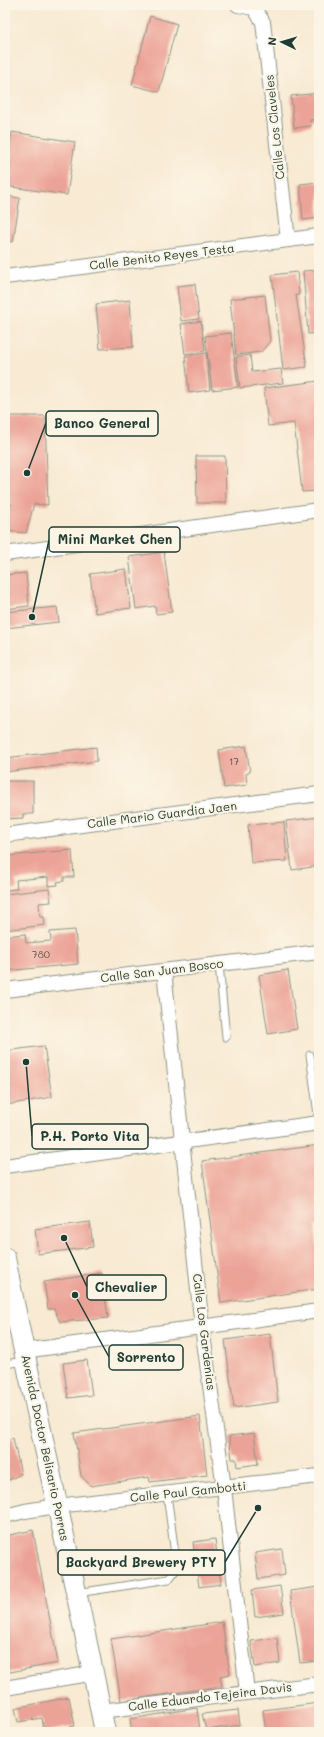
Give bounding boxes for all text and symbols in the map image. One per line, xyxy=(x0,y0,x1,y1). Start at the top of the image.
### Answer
north arrow xyxy=(262,22,302,62)
text: N xyxy=(264,36,279,46)
street label: Calle Los Claveles xyxy=(261,74,287,180)
street label: Calle Benito Reyes Testa xyxy=(88,239,235,273)
callout: Banco General xyxy=(46,411,158,436)
text: Banco General xyxy=(54,414,150,431)
callout: Mini Market Chen xyxy=(49,527,180,552)
text: Mini Market Chen xyxy=(58,530,172,547)
house number: 17 xyxy=(229,754,239,768)
street label: Calle Mario Guardia Jaen xyxy=(86,797,238,831)
house number: 780 xyxy=(32,947,50,961)
street label: Calle San Juan Bosco xyxy=(99,955,224,985)
callout: P.H. Porto Vita xyxy=(32,1124,148,1149)
text: P.H. Porto Vita xyxy=(40,1127,140,1144)
street label: Calle Los Gardenias xyxy=(190,1273,220,1391)
callout: Chevalier xyxy=(87,1275,166,1300)
text: Chevalier xyxy=(95,1278,157,1295)
callout: Sorrento xyxy=(109,1345,183,1370)
text: Sorrento xyxy=(117,1348,175,1365)
street label: Avenida Doctor Belisario Porras xyxy=(18,1353,74,1543)
street label: Calle Paul Gambotti xyxy=(129,1477,247,1505)
callout: Backyard Brewery PTY xyxy=(58,1550,225,1575)
text: Backyard Brewery PTY xyxy=(66,1553,216,1571)
street label: Calle Eduardo Tejeira Davis xyxy=(127,1678,293,1714)

